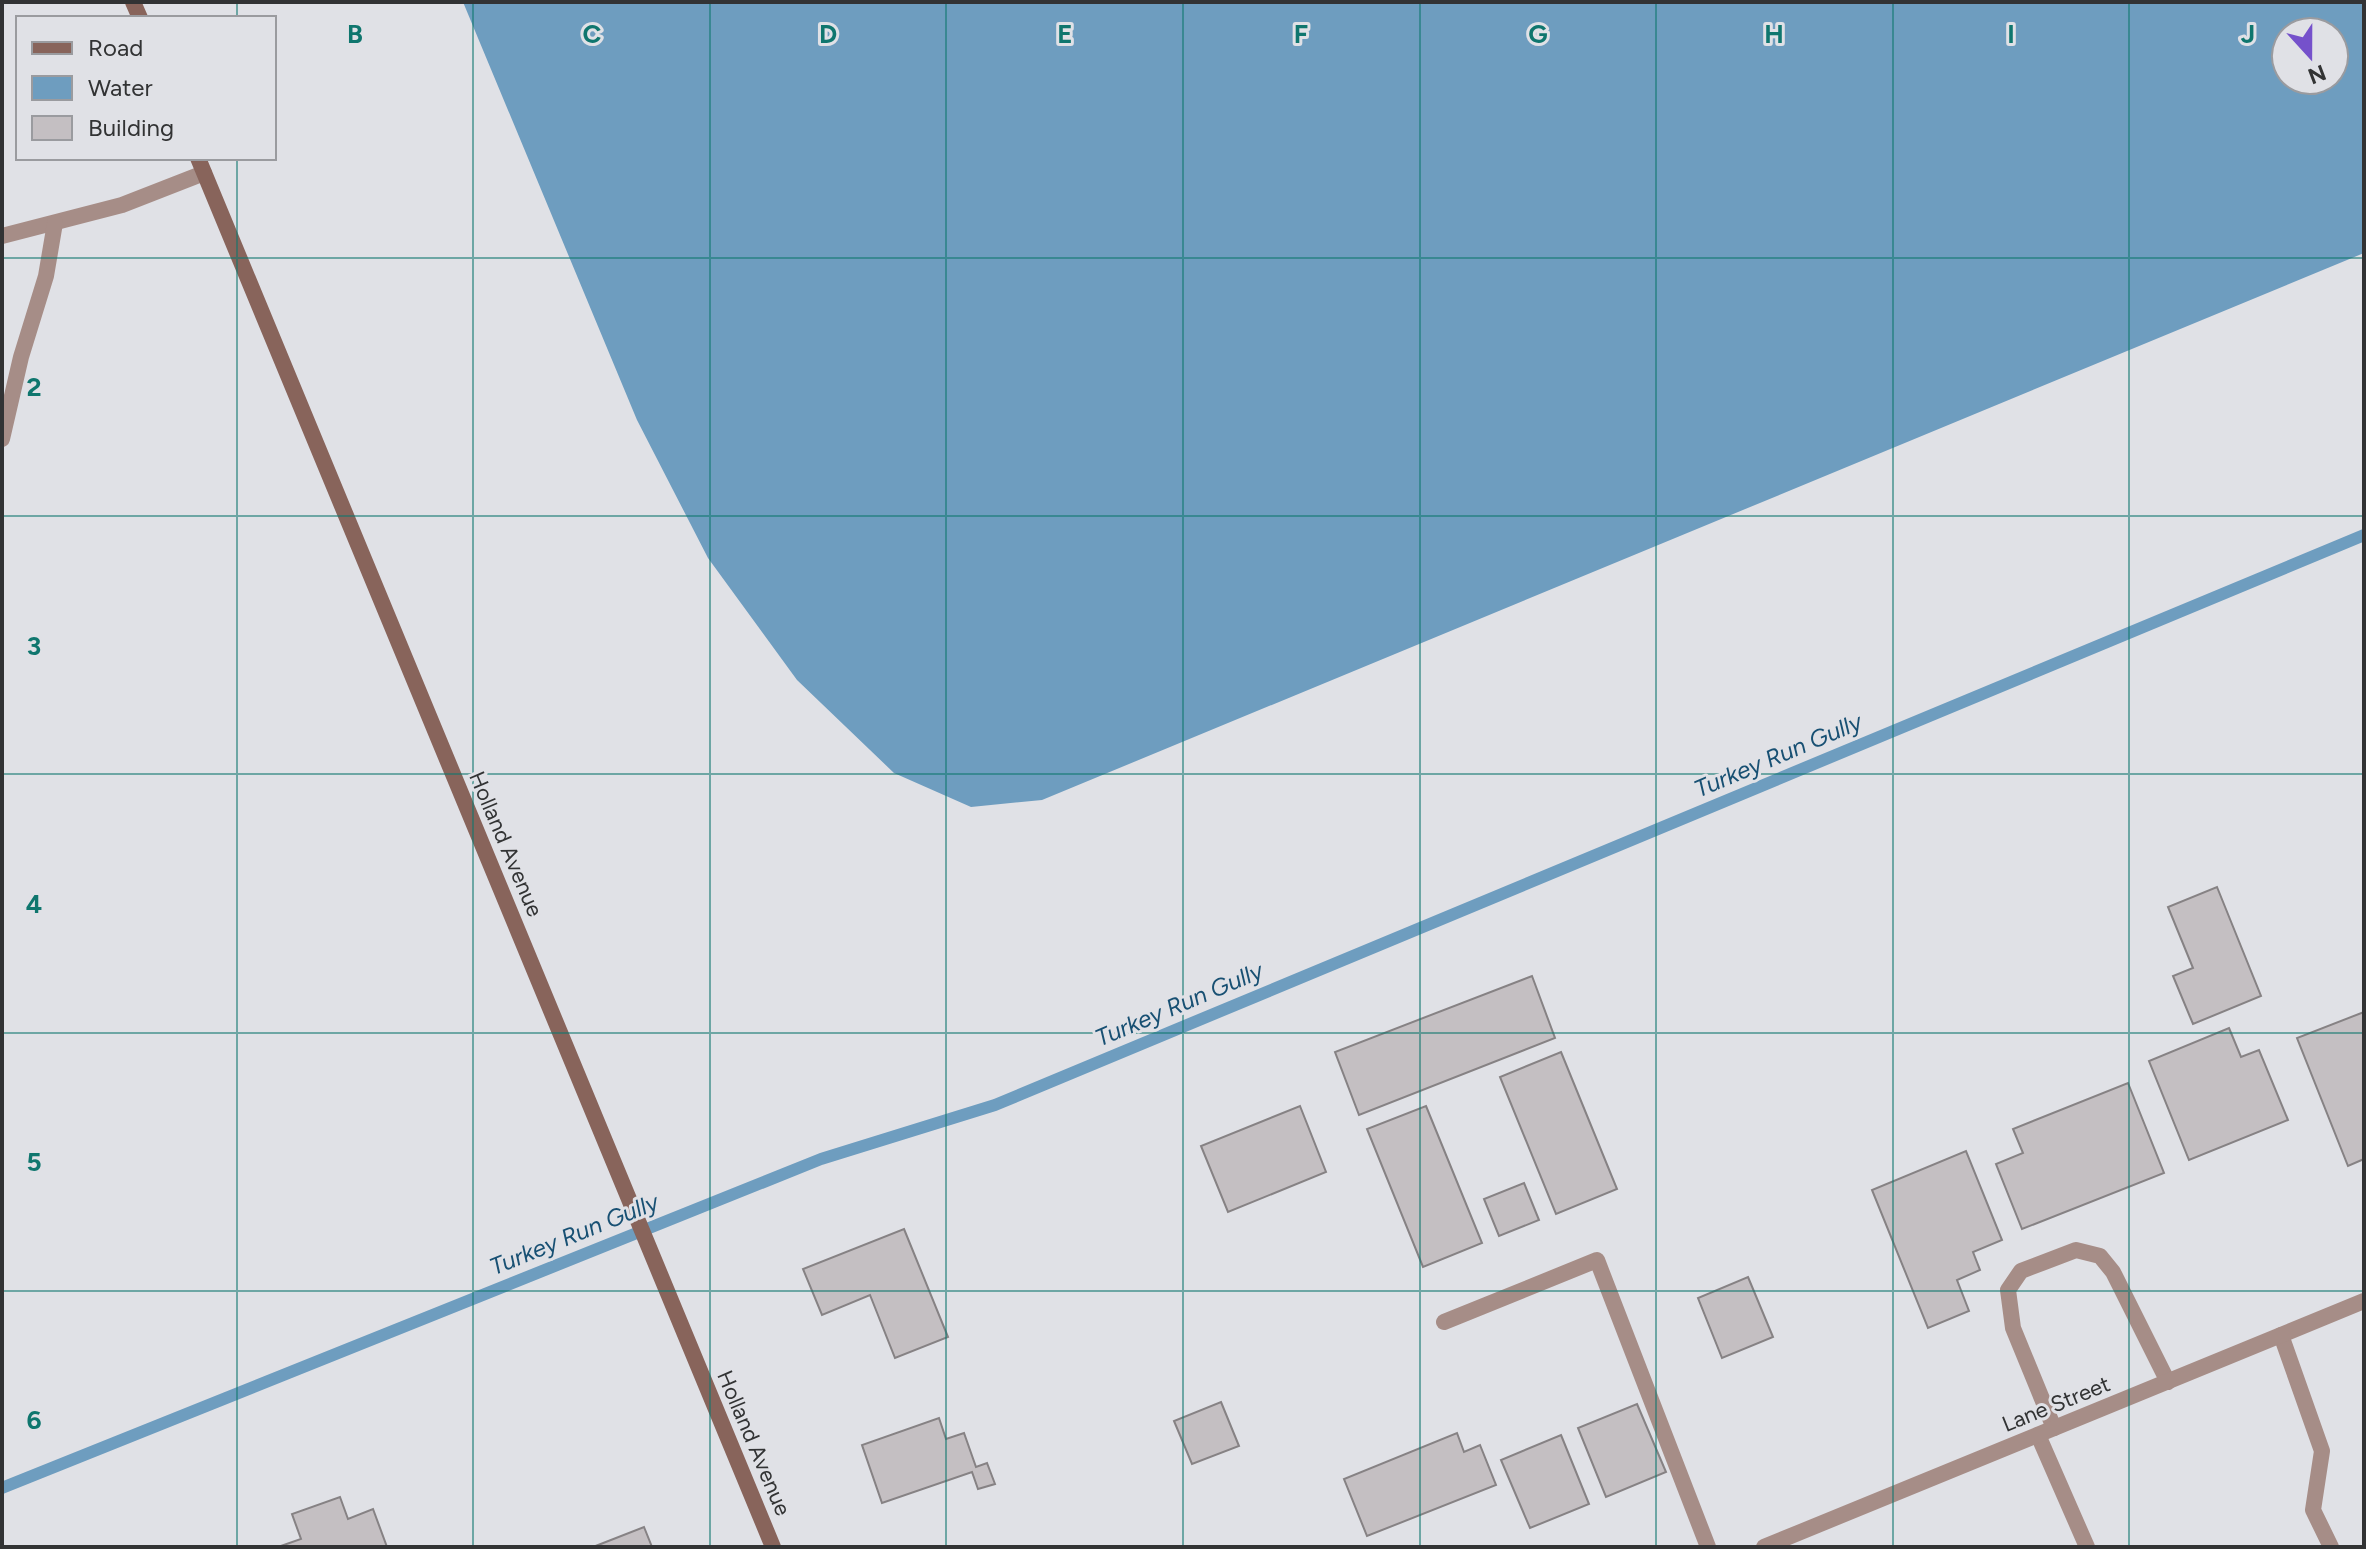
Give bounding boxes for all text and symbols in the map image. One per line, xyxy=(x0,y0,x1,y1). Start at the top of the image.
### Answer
legend xyxy=(16,16,276,160)
north arrow xyxy=(2270,16,2350,96)
text: B xyxy=(347,18,363,50)
text: C xyxy=(583,18,602,50)
text: D xyxy=(819,18,837,50)
text: E xyxy=(1057,18,1073,50)
text: F xyxy=(1294,18,1308,50)
text: G xyxy=(1528,18,1548,50)
text: H xyxy=(1764,18,1784,50)
text: I xyxy=(2007,18,2015,50)
text: J xyxy=(2241,18,2255,50)
text: Road xyxy=(88,33,143,62)
text: N xyxy=(2304,59,2330,90)
text: Water xyxy=(88,73,153,102)
text: Building xyxy=(88,113,174,142)
text: 2 xyxy=(26,371,42,403)
text: 3 xyxy=(27,630,41,662)
water label: Turkey Run Gully xyxy=(1690,706,1867,803)
street label: Holland Avenue xyxy=(463,767,549,921)
text: 4 xyxy=(26,888,42,920)
water label: Turkey Run Gully xyxy=(1091,955,1268,1052)
text: 5 xyxy=(26,1146,42,1178)
water label: Turkey Run Gully xyxy=(485,1186,664,1281)
street label: Holland Avenue xyxy=(711,1366,797,1520)
street label: Lane Street xyxy=(1998,1370,2114,1438)
text: 6 xyxy=(26,1404,42,1436)

